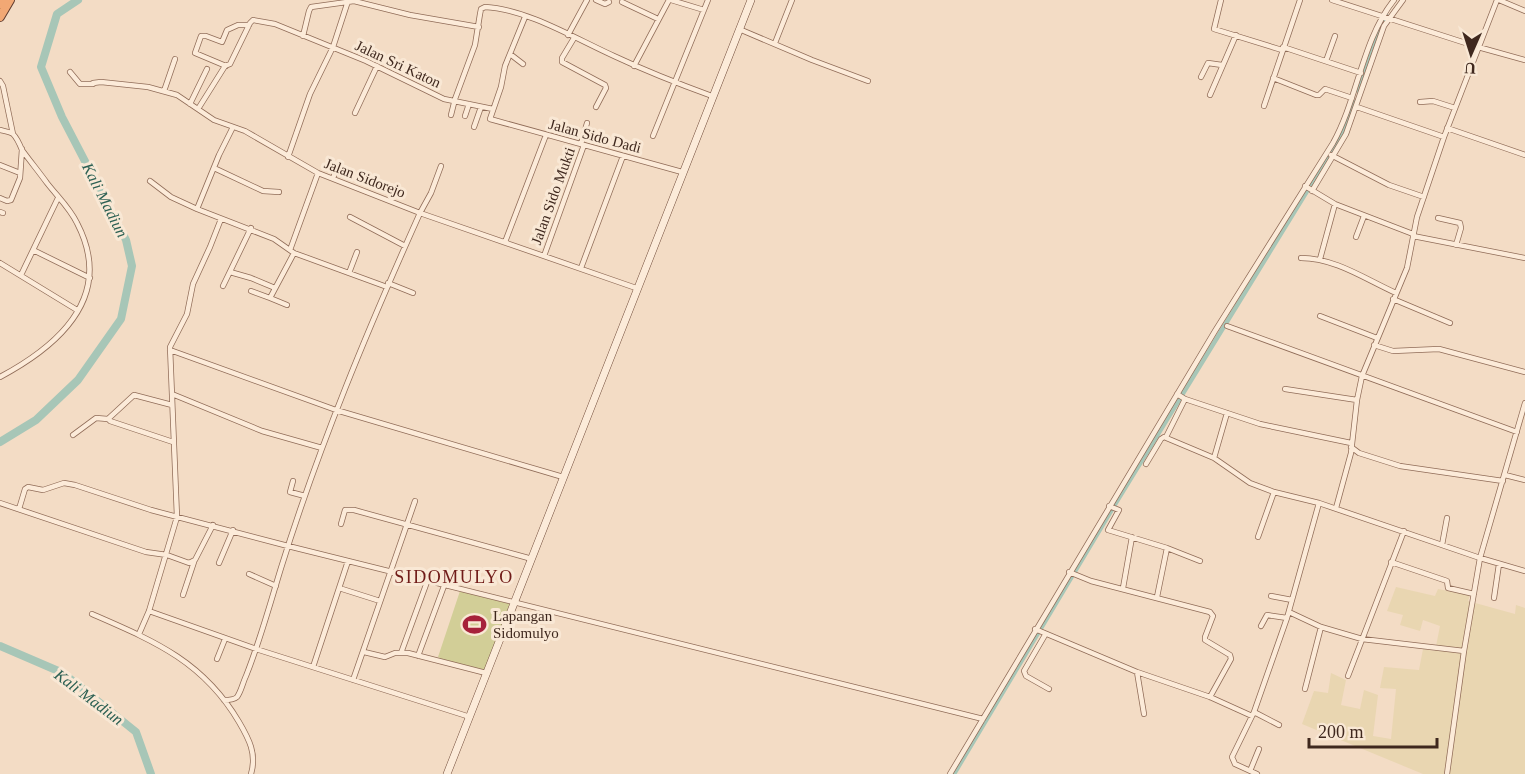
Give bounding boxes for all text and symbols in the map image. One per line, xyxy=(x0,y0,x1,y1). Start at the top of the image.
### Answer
north arrow xyxy=(1441,24,1501,84)
street label: Jalan Sri Katon xyxy=(353,37,444,91)
text: U xyxy=(1464,60,1476,77)
street label: Jalan Sido Dadi xyxy=(547,116,643,156)
street label: Jalan Sido Mukti xyxy=(528,145,578,247)
street label: Jalan Sidorejo xyxy=(322,155,408,201)
water label: Kali Madiun xyxy=(79,159,131,240)
district label: SIDOMULYO xyxy=(394,567,514,587)
place label: Lapangan Sidomulyo xyxy=(493,608,559,641)
sports icon: Lapangan Sidomulyo xyxy=(462,612,488,638)
water label: Kali Madiun xyxy=(51,665,127,728)
scale bar xyxy=(1309,711,1436,749)
text: 200 m xyxy=(1318,722,1364,742)

